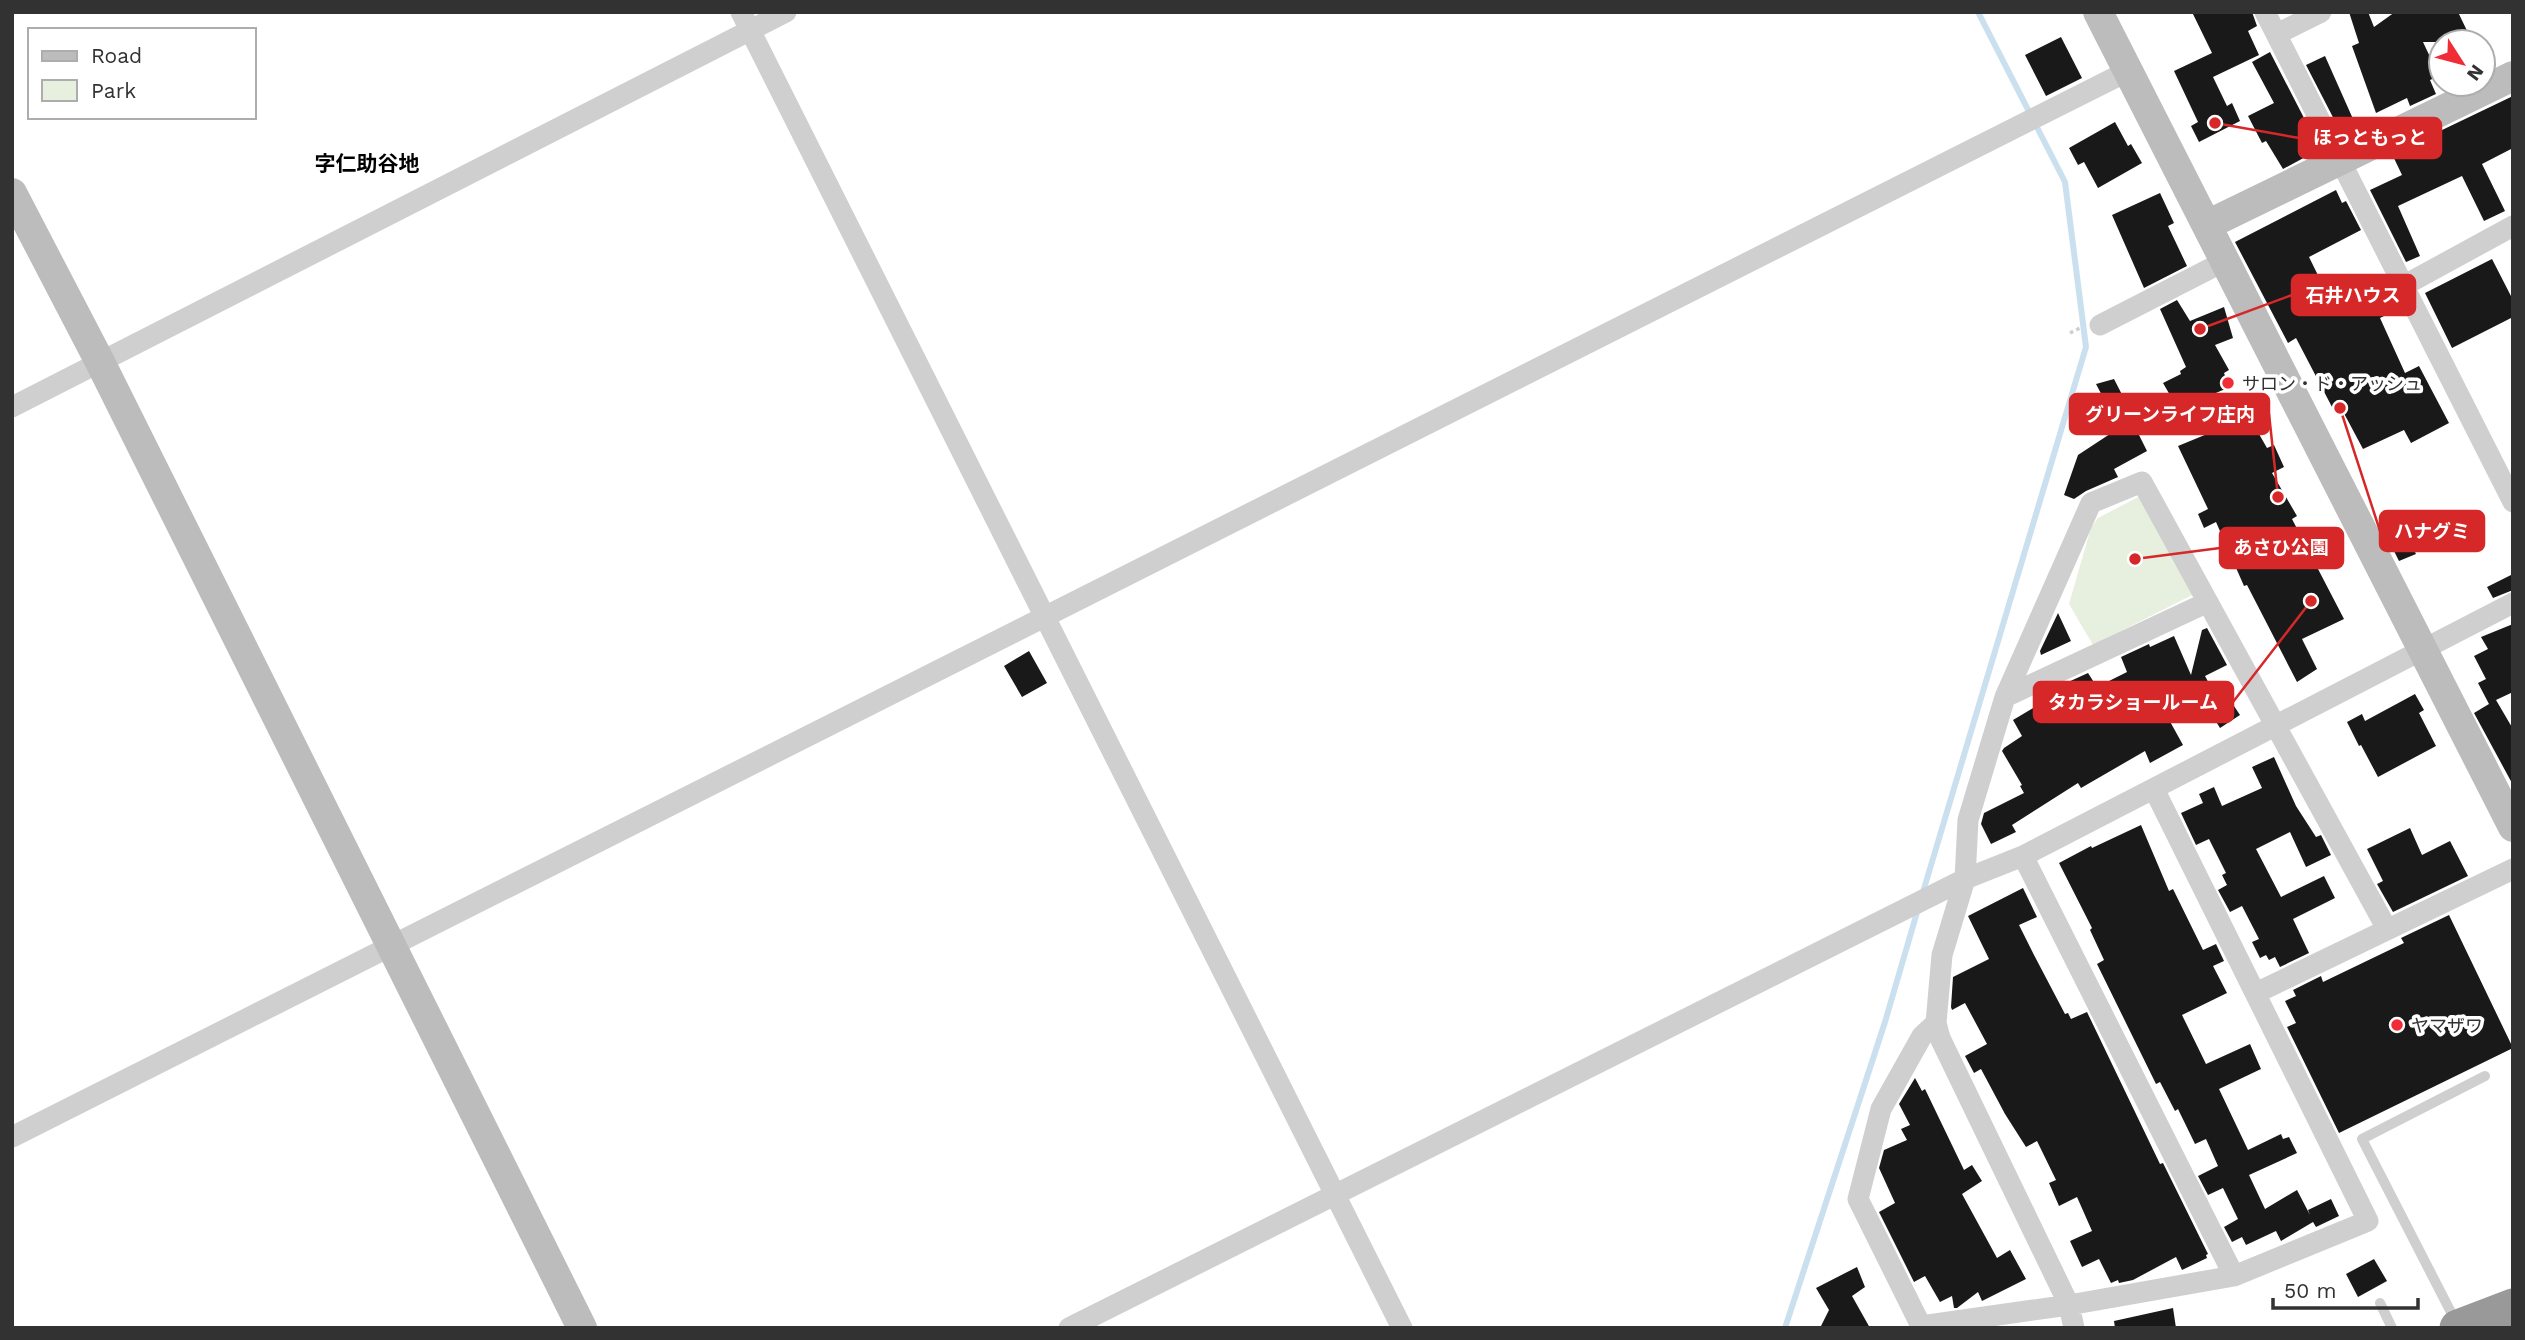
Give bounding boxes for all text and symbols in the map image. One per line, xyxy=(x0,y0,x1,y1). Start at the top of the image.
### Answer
legend xyxy=(28,28,256,119)
north arrow xyxy=(2427,28,2497,98)
text: Road xyxy=(91,43,142,68)
text: N xyxy=(2462,60,2489,85)
text: Park xyxy=(91,78,136,103)
callout: ほっともっと xyxy=(2299,118,2441,158)
text: ほっともっと xyxy=(2313,126,2427,149)
district label: 字仁助谷地 xyxy=(315,151,420,176)
callout: 石井ハウス xyxy=(2292,275,2415,315)
text: 石井ハウス xyxy=(2305,284,2401,307)
place label: サロン・ド・アッシュ xyxy=(2242,373,2422,394)
marker: サロン・ド・アッシュ xyxy=(2220,375,2236,391)
callout: グリーンライフ庄内 xyxy=(2070,394,2269,434)
text: グリーンライフ庄内 xyxy=(2085,403,2255,426)
callout: ハナグミ xyxy=(2380,511,2484,551)
text: ハナグミ xyxy=(2394,520,2470,543)
callout: あさひ公園 xyxy=(2220,528,2343,568)
text: あさひ公園 xyxy=(2233,536,2329,559)
callout: タカラショールーム xyxy=(2034,682,2233,722)
text: タカラショールーム xyxy=(2048,691,2218,714)
place label: ヤマザワ xyxy=(2411,1015,2483,1036)
marker: ヤマザワ xyxy=(2389,1017,2405,1033)
scale bar xyxy=(2273,1266,2418,1310)
text: 50 m xyxy=(2284,1278,2336,1303)

